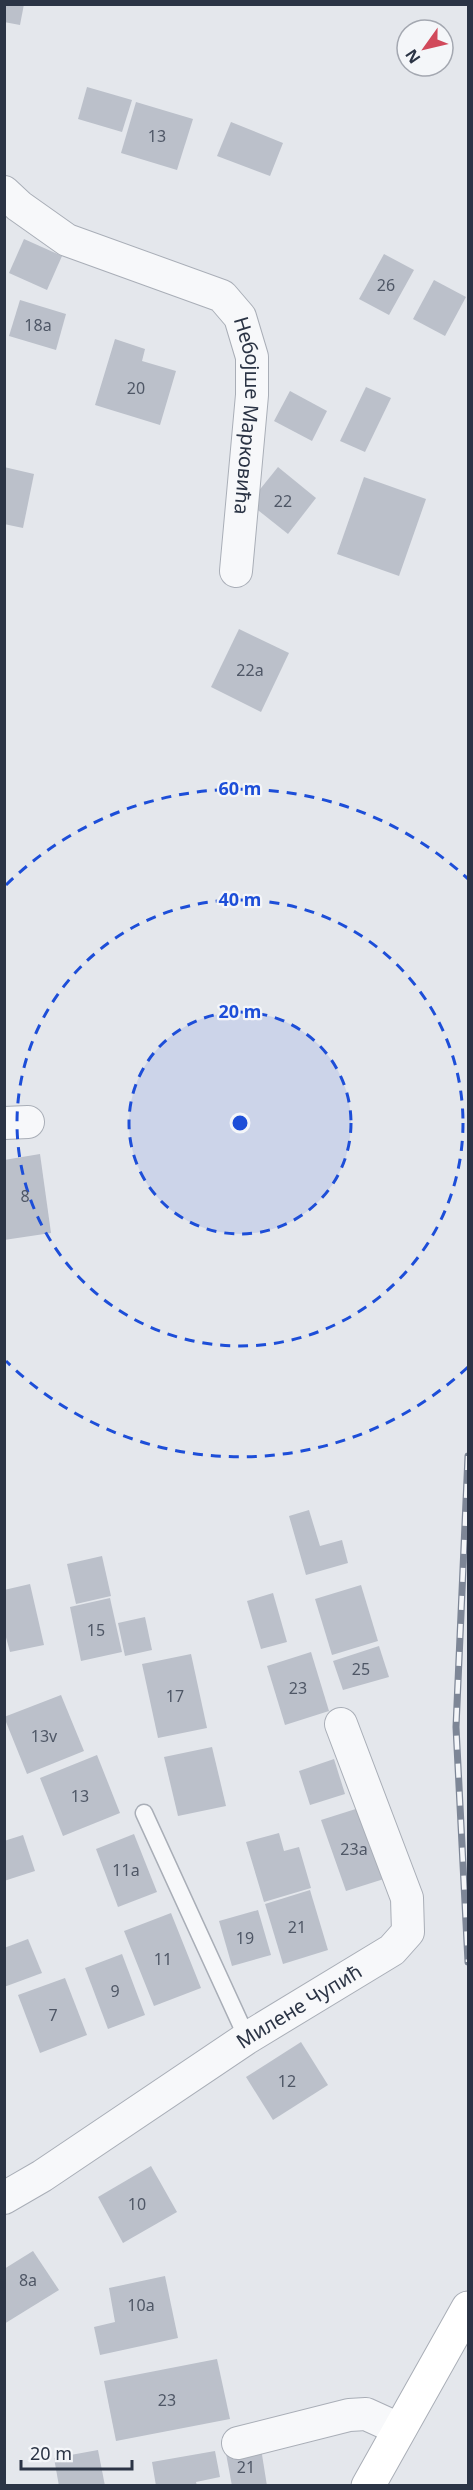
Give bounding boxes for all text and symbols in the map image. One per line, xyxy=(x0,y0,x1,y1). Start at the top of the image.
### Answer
north arrow xyxy=(395,18,455,78)
text: N xyxy=(400,45,425,68)
house number: 13 xyxy=(148,125,166,147)
house number: 26 xyxy=(377,274,395,296)
street label: Небојше Марковића xyxy=(228,313,266,516)
house number: 18a xyxy=(24,314,52,336)
house number: 20 xyxy=(127,377,145,399)
house number: 22 xyxy=(274,490,292,512)
house number: 22a xyxy=(236,659,264,681)
text: 60 m xyxy=(219,776,261,800)
text: 40 m xyxy=(219,887,261,911)
text: 20 m xyxy=(219,999,261,1023)
centre of rings xyxy=(230,1113,250,1133)
house number: 8 xyxy=(20,1185,30,1207)
house number: 15 xyxy=(87,1619,105,1641)
house number: 25 xyxy=(352,1658,370,1680)
house number: 23 xyxy=(289,1677,307,1699)
house number: 17 xyxy=(166,1685,184,1707)
house number: 13v xyxy=(31,1725,58,1747)
house number: 13 xyxy=(71,1785,89,1807)
house number: 23a xyxy=(340,1838,368,1860)
house number: 11a xyxy=(112,1859,140,1881)
house number: 21 xyxy=(288,1916,306,1938)
house number: 19 xyxy=(236,1927,254,1949)
house number: 11 xyxy=(154,1948,172,1970)
street label: Милене Чупић xyxy=(231,1957,367,2054)
house number: 9 xyxy=(110,1980,120,2002)
house number: 7 xyxy=(48,2004,58,2026)
house number: 12 xyxy=(278,2070,296,2092)
house number: 10 xyxy=(128,2193,146,2215)
house number: 8a xyxy=(19,2269,37,2291)
house number: 10a xyxy=(127,2294,155,2316)
house number: 23 xyxy=(158,2389,176,2411)
scale bar xyxy=(21,2433,132,2471)
text: 20 m xyxy=(30,2441,72,2465)
house number: 21 xyxy=(237,2456,255,2478)

